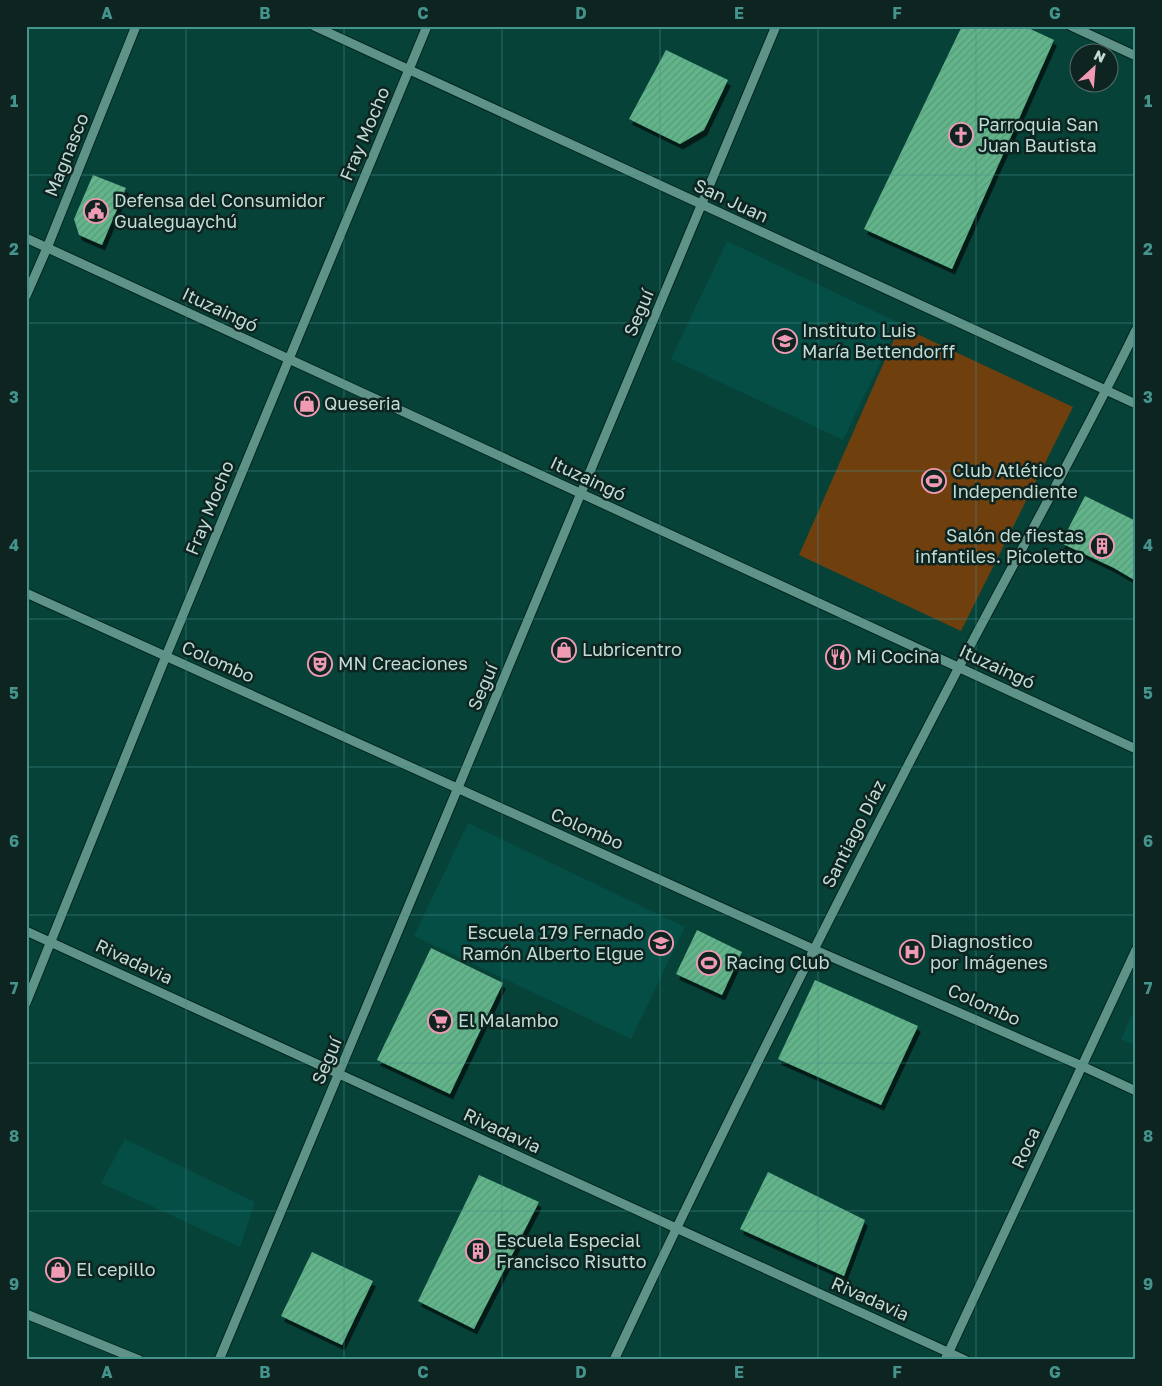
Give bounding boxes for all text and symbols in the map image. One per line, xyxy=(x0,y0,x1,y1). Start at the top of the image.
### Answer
text: A xyxy=(101,3,113,23)
text: B xyxy=(259,3,271,23)
text: C xyxy=(417,3,429,23)
text: D xyxy=(575,3,587,23)
text: E xyxy=(734,3,744,23)
text: F xyxy=(892,3,902,23)
text: G xyxy=(1049,3,1061,23)
north arrow xyxy=(1070,42,1120,92)
text: N xyxy=(1091,46,1108,66)
street label: Fray Mocho xyxy=(334,83,394,184)
text: 1 xyxy=(10,91,18,111)
text: 1 xyxy=(1144,91,1152,111)
street label: Magnasco xyxy=(39,110,93,200)
place label: Parroquia San Juan Bautista xyxy=(978,113,1099,156)
church icon: Parroquia San Juan Bautista xyxy=(948,122,974,148)
street label: San Juan xyxy=(691,173,772,227)
place label: Defensa del Consumidor Gualeguaychú xyxy=(114,189,325,232)
public building icon: Defensa del Consumidor Gualeguaychú xyxy=(83,198,109,224)
text: 2 xyxy=(9,239,19,259)
text: 2 xyxy=(1143,239,1153,259)
street label: Ituzaingó xyxy=(179,282,262,336)
street label: Seguí xyxy=(618,285,658,339)
place label: Instituto Luis María Bettendorff xyxy=(802,319,955,362)
school or university icon: Instituto Luis María Bettendorff xyxy=(772,328,798,354)
text: 3 xyxy=(9,387,19,407)
text: 3 xyxy=(1143,387,1153,407)
shop icon: Queseria xyxy=(294,391,320,417)
place label: Queseria xyxy=(324,392,401,414)
street label: Ituzaingó xyxy=(547,451,630,505)
street label: Fray Mocho xyxy=(180,457,238,558)
place label: Club Atlético Independiente xyxy=(952,459,1078,502)
sports icon: Club Atlético Independiente xyxy=(921,468,947,494)
place label: Salón de fiestas infantiles. Picoletto xyxy=(915,524,1084,567)
building icon: Salón de fiestas infantiles. Picoletto xyxy=(1089,533,1115,559)
text: 4 xyxy=(9,535,19,555)
text: 4 xyxy=(1143,535,1153,555)
street label: Colombo xyxy=(179,635,258,687)
shop icon: Lubricentro xyxy=(551,637,577,663)
place label: Lubricentro xyxy=(582,638,682,660)
street label: Ituzaingó xyxy=(956,639,1039,693)
restaurant icon: Mi Cocina xyxy=(825,644,851,670)
place label: Mi Cocina xyxy=(856,645,940,667)
theatre icon: MN Creaciones xyxy=(307,651,333,677)
place label: MN Creaciones xyxy=(338,652,468,674)
street label: Seguí xyxy=(462,659,502,713)
text: 5 xyxy=(9,683,19,703)
text: 5 xyxy=(1143,683,1153,703)
street label: Santiago Díaz xyxy=(817,776,890,891)
street label: Colombo xyxy=(548,802,627,854)
text: 6 xyxy=(9,831,19,851)
text: 6 xyxy=(1143,831,1153,851)
place label: Escuela 179 Fernado Ramón Alberto Elgue xyxy=(462,921,644,964)
school or university icon: Escuela 179 Fernado Ramón Alberto Elgue xyxy=(648,930,674,956)
place label: Diagnostico por Imágenes xyxy=(930,930,1048,973)
street label: Rivadavia xyxy=(92,934,177,989)
hospital icon: Diagnostico por Imágenes xyxy=(899,939,925,965)
sports icon: Racing Club xyxy=(696,950,722,976)
place label: Racing Club xyxy=(726,951,829,973)
text: 7 xyxy=(10,978,19,998)
street label: Colombo xyxy=(945,978,1024,1030)
text: 7 xyxy=(1144,978,1153,998)
supermarket icon: El Malambo xyxy=(427,1008,453,1034)
place label: El Malambo xyxy=(458,1009,559,1031)
street label: Seguí xyxy=(306,1033,346,1087)
street label: Rivadavia xyxy=(460,1103,545,1158)
street label: Roca xyxy=(1006,1124,1044,1172)
text: 8 xyxy=(9,1126,19,1146)
text: 8 xyxy=(1143,1126,1153,1146)
place label: Escuela Especial Francisco Risutto xyxy=(496,1229,647,1272)
building icon: Escuela Especial Francisco Risutto xyxy=(465,1238,491,1264)
shop icon: El cepillo xyxy=(45,1257,71,1283)
place label: El cepillo xyxy=(76,1258,156,1280)
street label: Rivadavia xyxy=(828,1271,913,1325)
text: 9 xyxy=(9,1274,19,1294)
text: 9 xyxy=(1143,1274,1153,1294)
text: A xyxy=(101,1362,113,1382)
text: B xyxy=(259,1362,271,1382)
text: C xyxy=(417,1362,429,1382)
text: D xyxy=(575,1362,587,1382)
text: E xyxy=(734,1362,744,1382)
text: F xyxy=(892,1362,902,1382)
text: G xyxy=(1049,1362,1061,1382)

